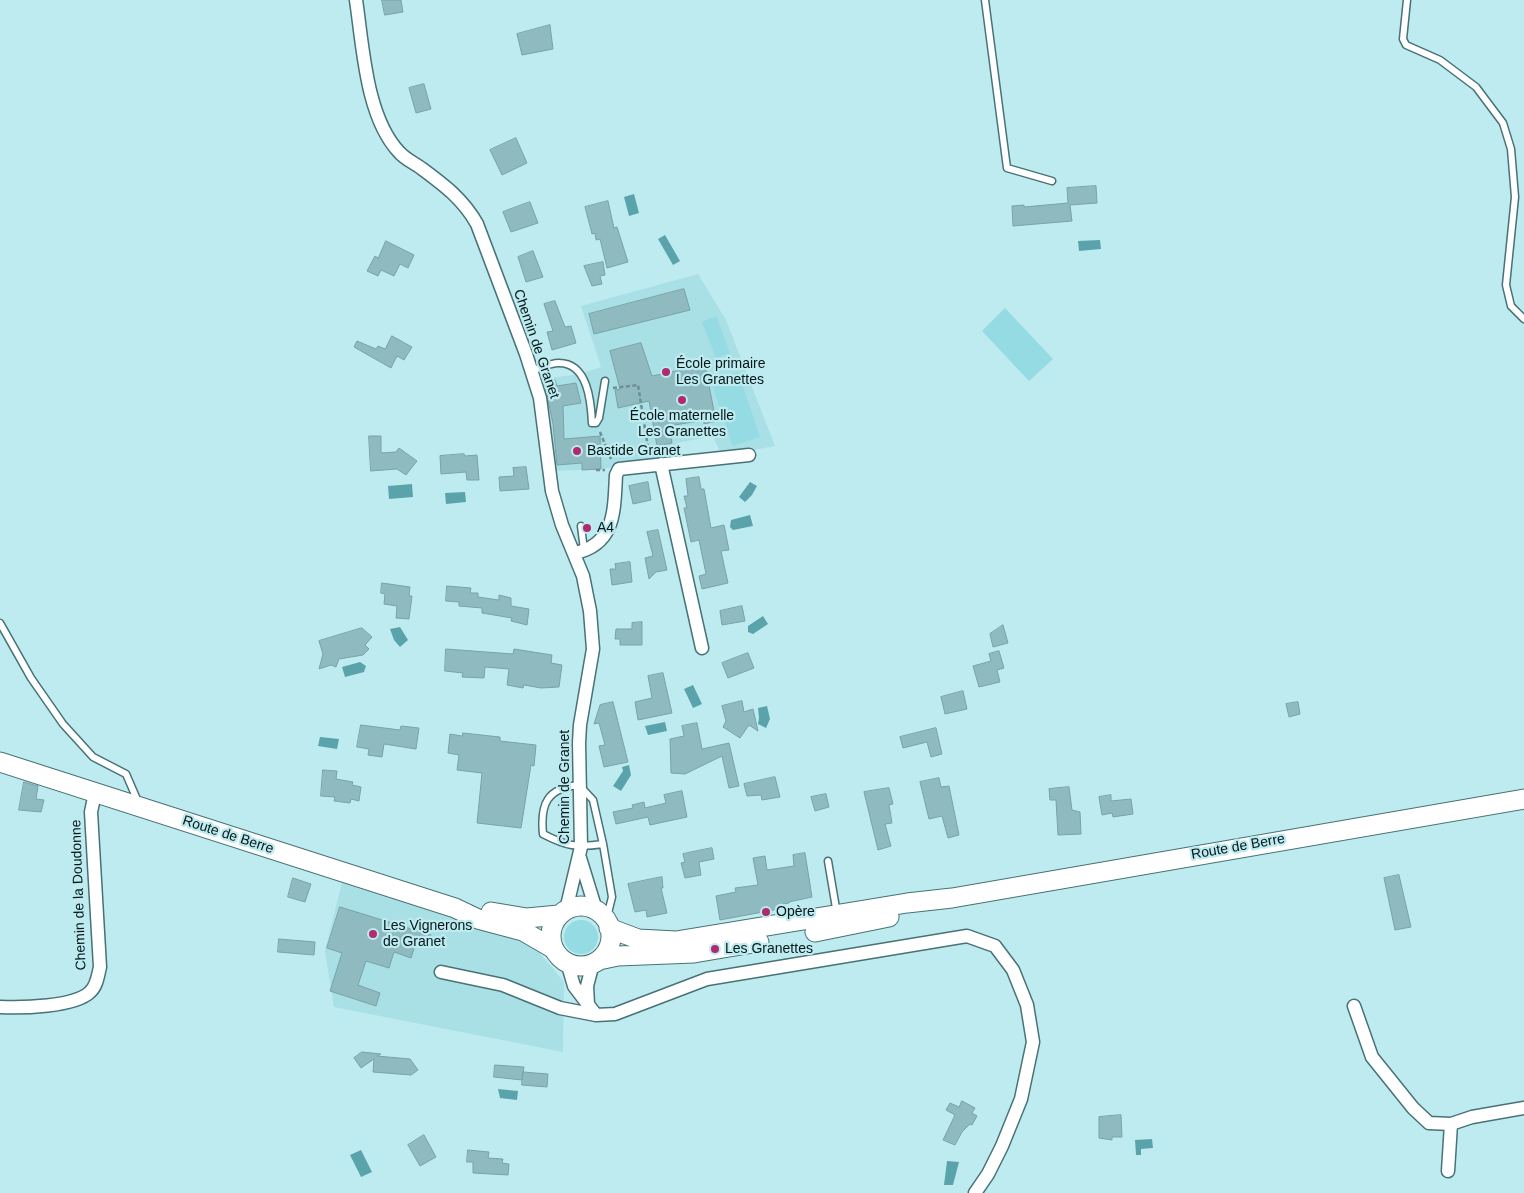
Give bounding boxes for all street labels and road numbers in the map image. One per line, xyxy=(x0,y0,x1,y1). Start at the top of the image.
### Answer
street label: Chemin de Granet xyxy=(509,287,563,401)
street label: Chemin de Granet xyxy=(557,730,573,844)
street label: Route de Berre xyxy=(180,812,276,858)
street label: Chemin de la Doudonne xyxy=(68,819,90,971)
street label: Route de Berre xyxy=(1190,830,1286,864)

